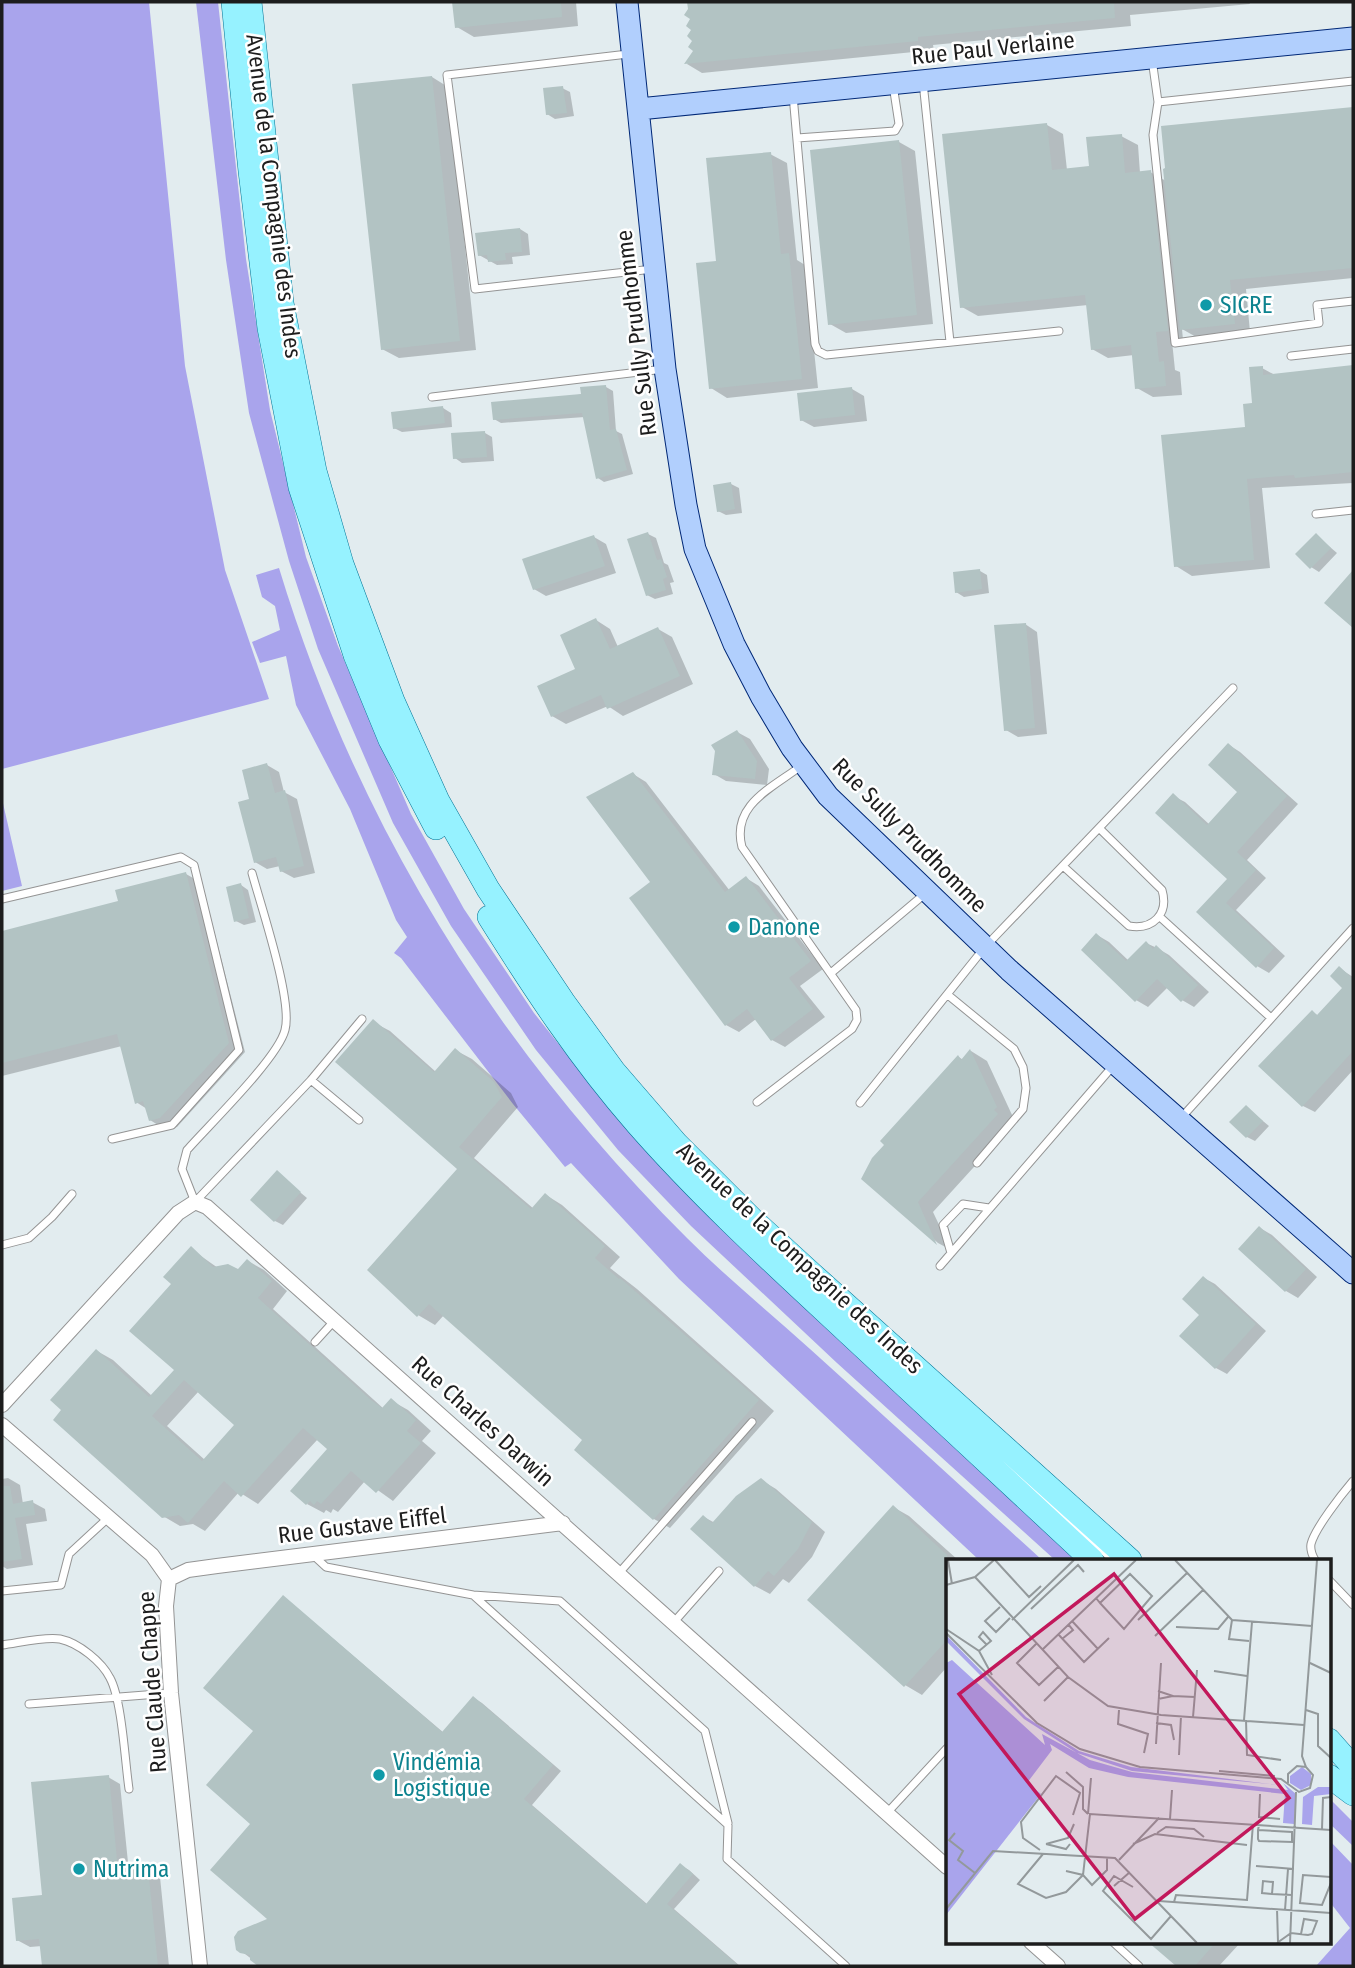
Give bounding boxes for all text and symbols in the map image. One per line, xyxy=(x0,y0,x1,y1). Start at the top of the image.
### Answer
street label: Rue Paul Verlaine xyxy=(910,26,1076,70)
street label: Avenue de la Compagnie des Indes xyxy=(240,32,308,360)
street label: Rue Sully Prudhomme xyxy=(609,228,663,438)
place label: SICRE xyxy=(1220,291,1272,319)
marker: SICRE xyxy=(1198,297,1214,313)
street label: Rue Sully Prudhomme xyxy=(827,752,993,918)
place label: Danone xyxy=(748,913,820,941)
marker: Danone xyxy=(726,919,742,935)
street label: Avenue de la Compagnie des Indes xyxy=(671,1136,929,1380)
street label: Rue Charles Darwin xyxy=(406,1350,560,1492)
street label: Rue Gustave Eiffel xyxy=(276,1501,448,1549)
inset map xyxy=(946,1559,1330,1944)
street label: Rue Claude Chappe xyxy=(132,1590,172,1774)
place label: Vindémia Logistique xyxy=(393,1748,490,1802)
marker: Vindémia Logistique xyxy=(371,1767,387,1783)
place label: Nutrima xyxy=(93,1855,169,1883)
marker: Nutrima xyxy=(71,1861,87,1877)

